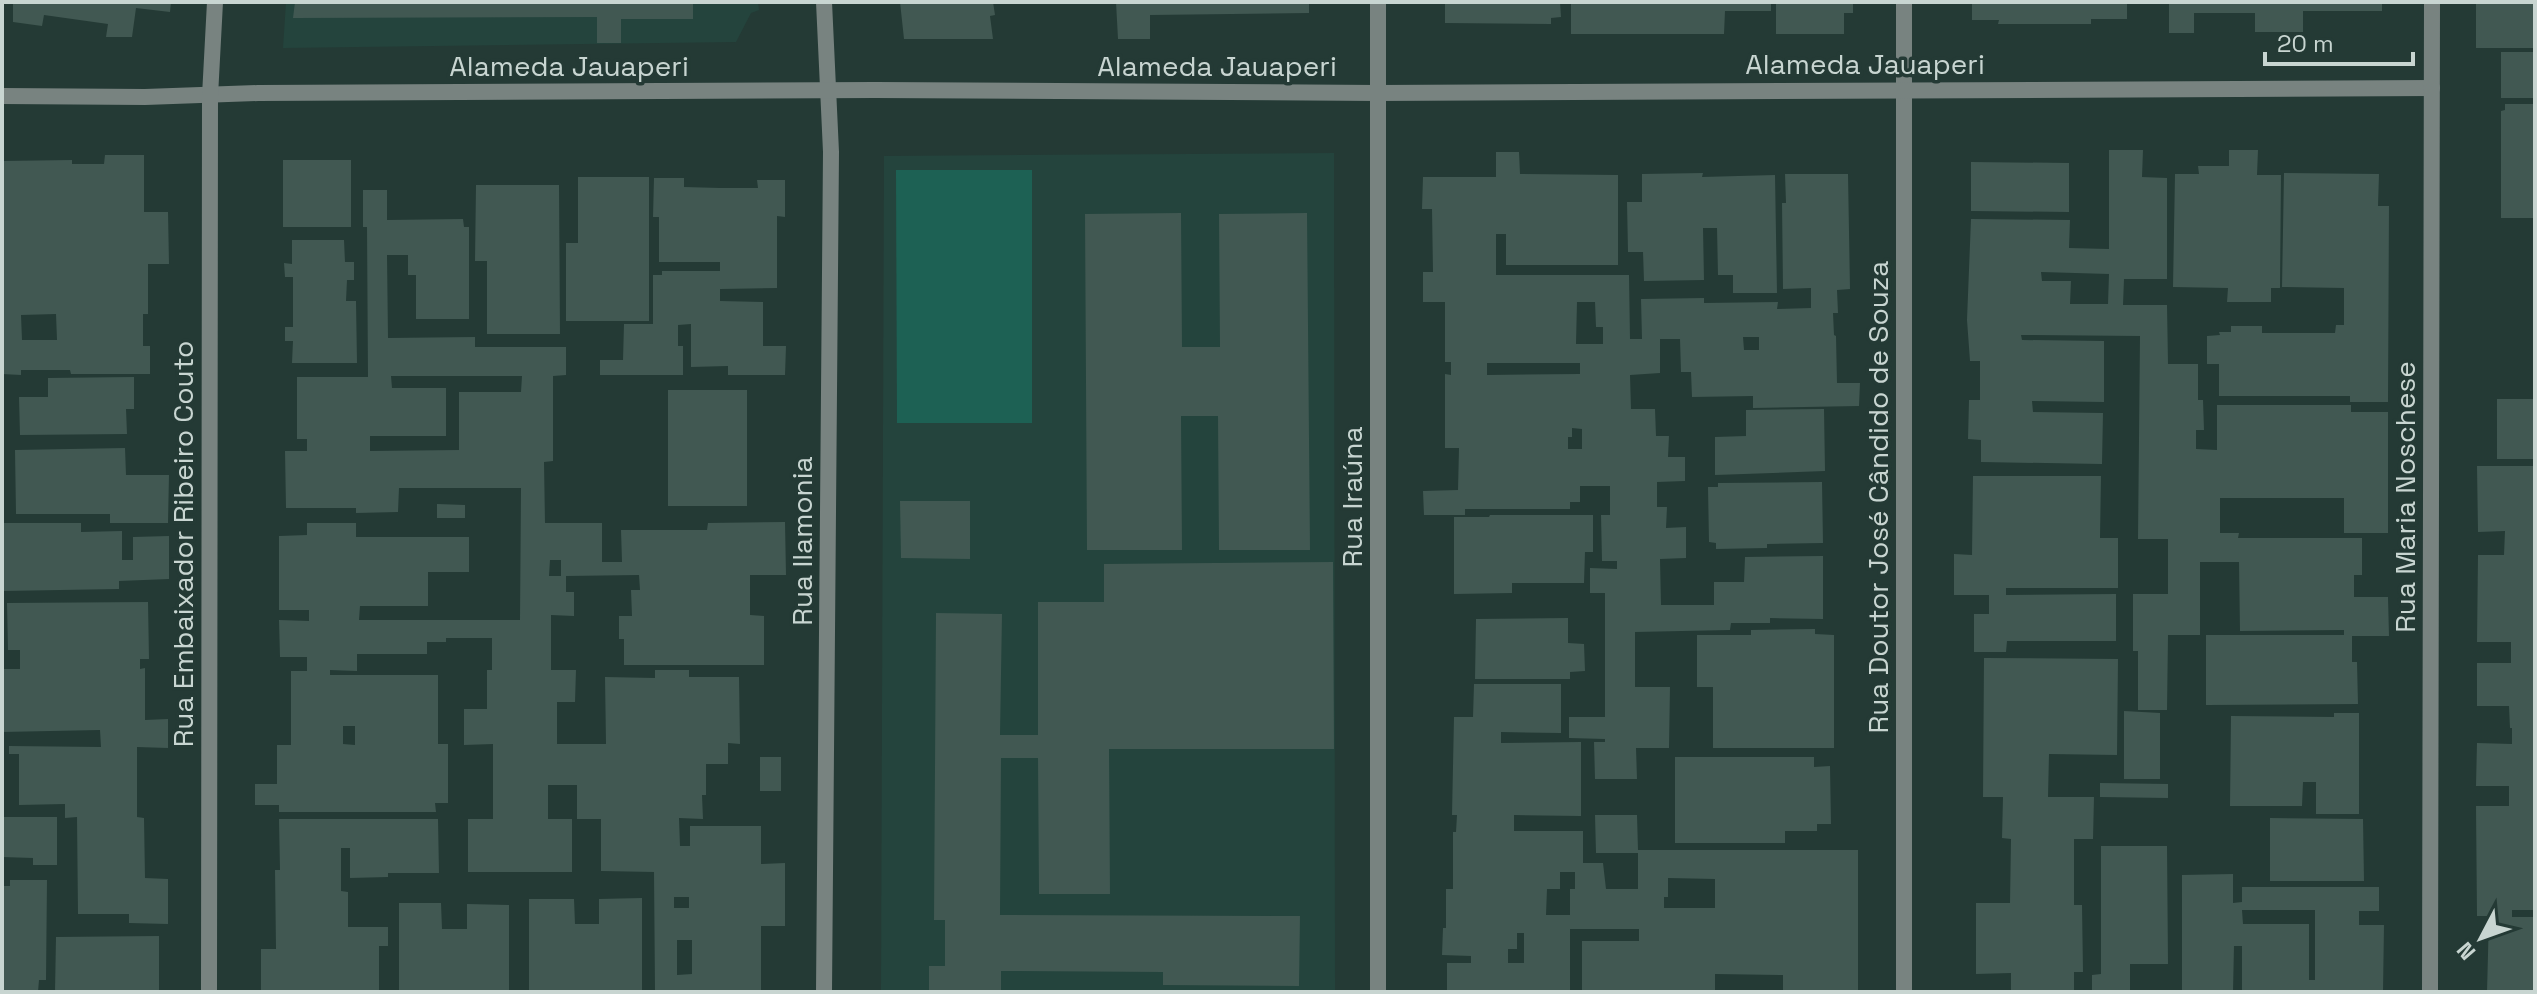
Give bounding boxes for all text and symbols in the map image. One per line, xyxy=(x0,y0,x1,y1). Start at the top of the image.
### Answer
scale bar xyxy=(2265,16,2413,66)
text: 20 m xyxy=(2277,28,2334,59)
street label: Alameda Jauaperi xyxy=(1745,46,1985,82)
street label: Alameda Jauaperi xyxy=(449,48,689,84)
street label: Alameda Jauaperi xyxy=(1097,48,1337,84)
street label: Rua Doutor José Cândido de Souza xyxy=(1860,261,1896,733)
street label: Rua Embaixador Ribeiro Couto xyxy=(165,341,201,747)
street label: Rua Maria Noschese xyxy=(2387,361,2423,633)
street label: Rua Iraúna xyxy=(1334,426,1370,568)
street label: Rua Ilamonia xyxy=(784,456,820,626)
north arrow xyxy=(2441,898,2521,978)
text: N xyxy=(2451,936,2481,966)

